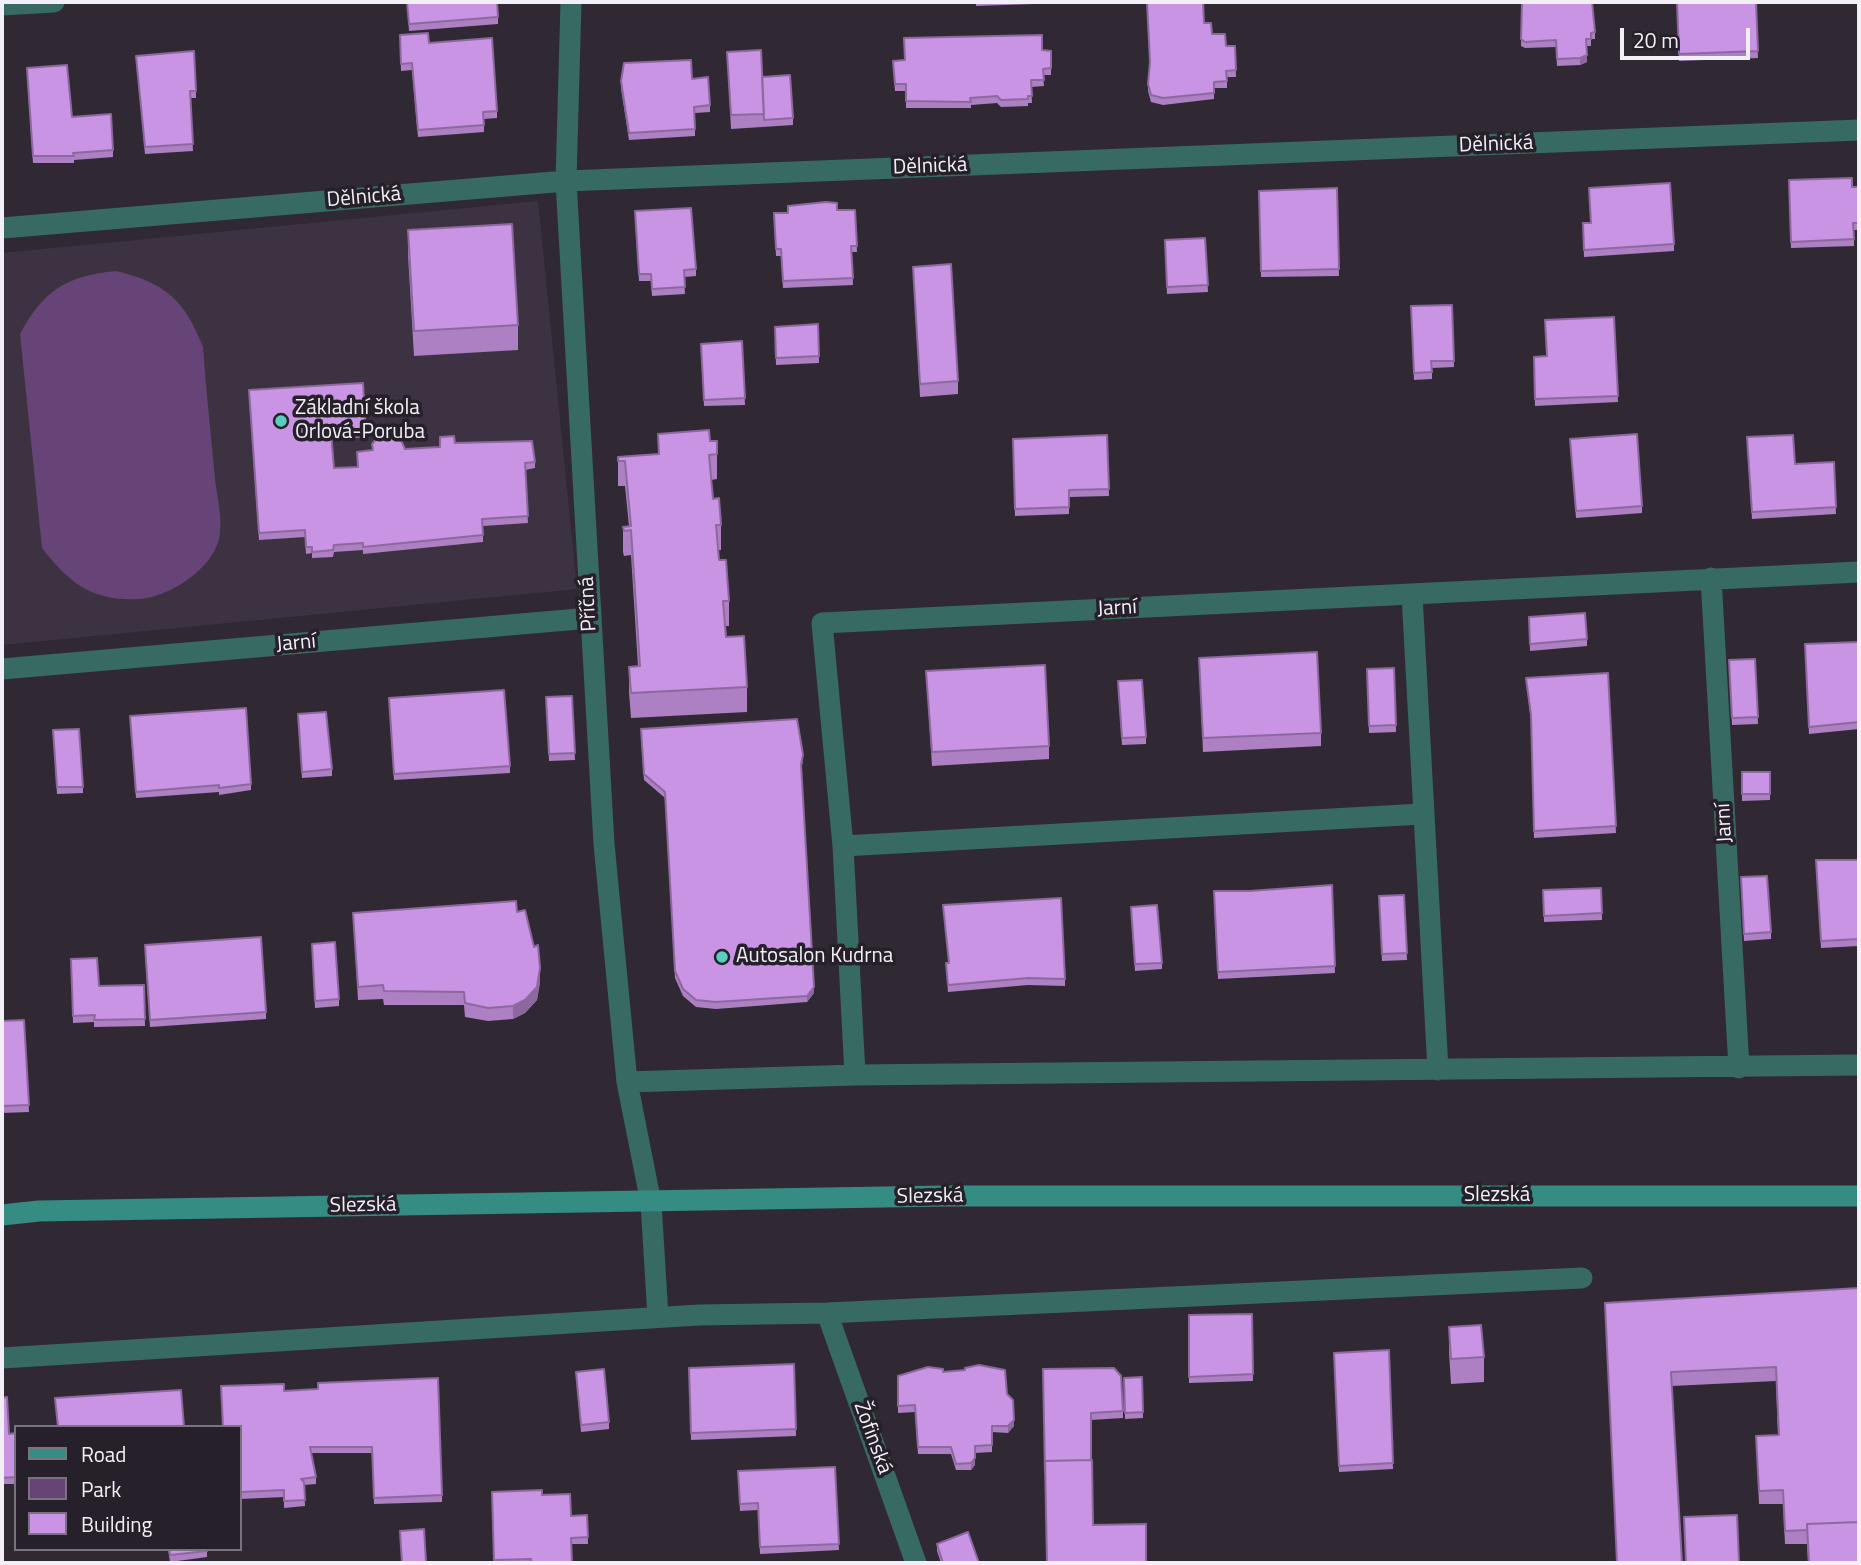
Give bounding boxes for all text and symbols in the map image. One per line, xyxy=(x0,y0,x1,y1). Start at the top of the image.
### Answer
scale bar xyxy=(1623,14,1752,58)
text: 20 m xyxy=(1633,24,1679,56)
street label: Dělnická xyxy=(1458,131,1534,159)
street label: Dělnická xyxy=(892,153,968,181)
street label: Dělnická xyxy=(326,182,402,214)
place label: Základní škola Orlová-Poruba xyxy=(295,396,425,446)
marker: Základní škola Orlová-Poruba xyxy=(273,413,289,429)
street label: Příčná xyxy=(575,576,603,632)
street label: Jarní xyxy=(1097,595,1137,623)
street label: Jarní xyxy=(275,630,317,658)
street label: Jarní xyxy=(1711,803,1739,843)
place label: Autosalon Kudrna xyxy=(736,944,893,970)
marker: Autosalon Kudrna xyxy=(714,949,730,965)
street label: Slezská xyxy=(1464,1183,1530,1209)
street label: Slezská xyxy=(896,1184,964,1210)
street label: Slezská xyxy=(329,1193,397,1219)
street label: Žofinská xyxy=(847,1398,897,1478)
legend xyxy=(14,1425,242,1551)
text: Road xyxy=(81,1438,126,1470)
text: Park xyxy=(81,1473,121,1505)
text: Building xyxy=(81,1508,152,1540)

